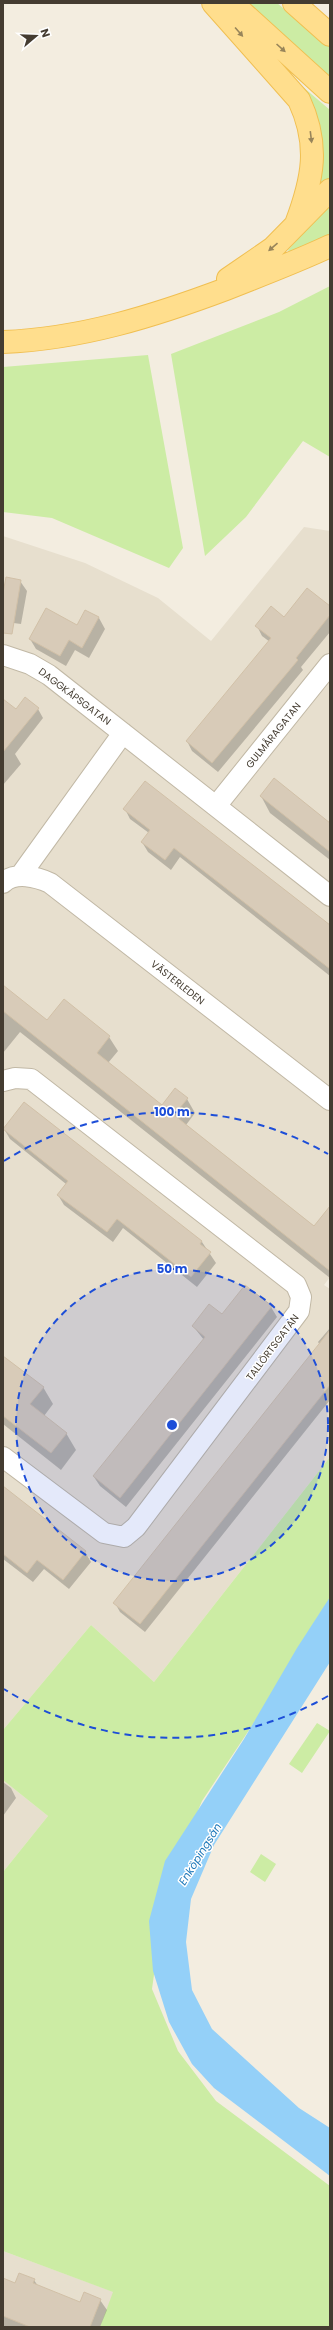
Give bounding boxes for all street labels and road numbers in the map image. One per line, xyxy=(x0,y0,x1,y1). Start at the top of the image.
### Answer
street label: DAGGKÅPSGATAN xyxy=(35,664,114,729)
street label: GULMÅRAGATAN xyxy=(242,699,305,771)
street label: VÄSTERLEDEN xyxy=(148,957,208,1008)
street label: TALLÖRTSGATAN xyxy=(242,1311,302,1384)

